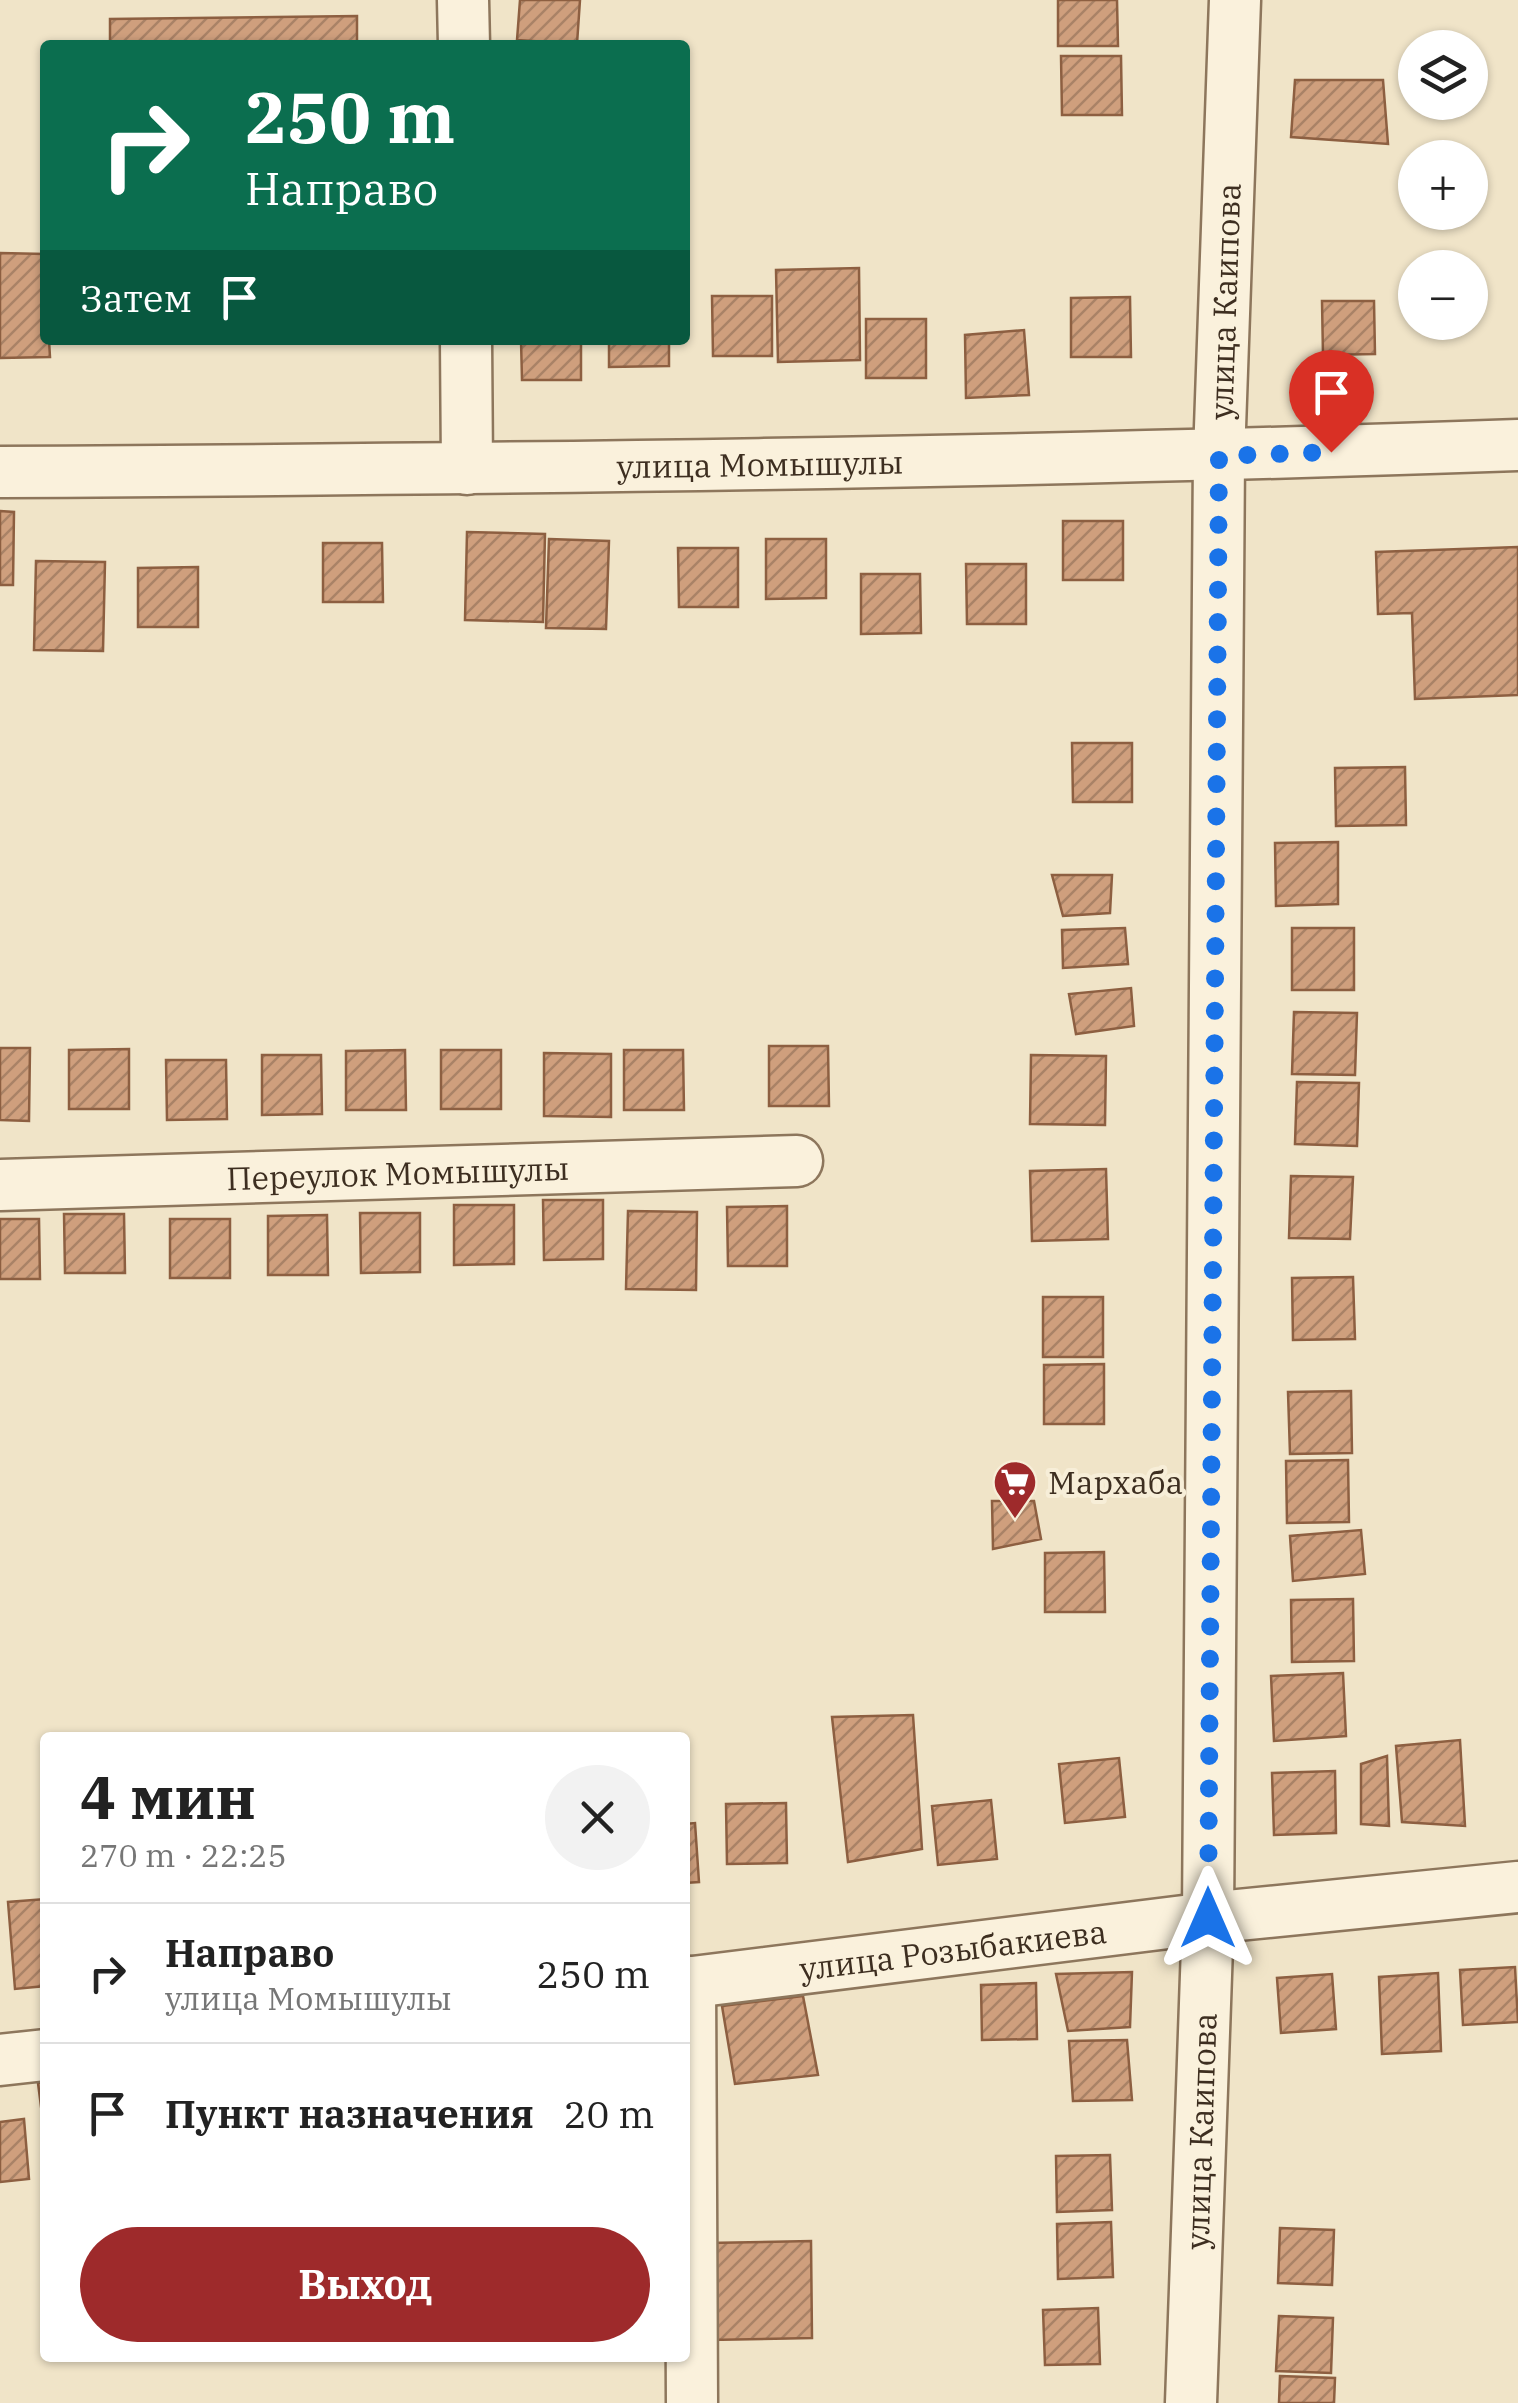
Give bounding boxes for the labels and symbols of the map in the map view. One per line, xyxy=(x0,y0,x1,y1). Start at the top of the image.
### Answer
street label: улица Каипова xyxy=(1199,182,1250,421)
pin xyxy=(1289,350,1374,453)
street label: улица Момышулы xyxy=(616,441,904,487)
street label: Переулок Момышулы xyxy=(226,1147,570,1199)
supermarket icon: Мархаба xyxy=(992,1459,1038,1520)
place label: Мархаба xyxy=(1048,1461,1183,1503)
position arrow xyxy=(1156,1866,1260,1970)
street label: улица Розыбакиева xyxy=(797,1910,1109,1990)
street label: улица Каипова xyxy=(1175,2012,1226,2250)

